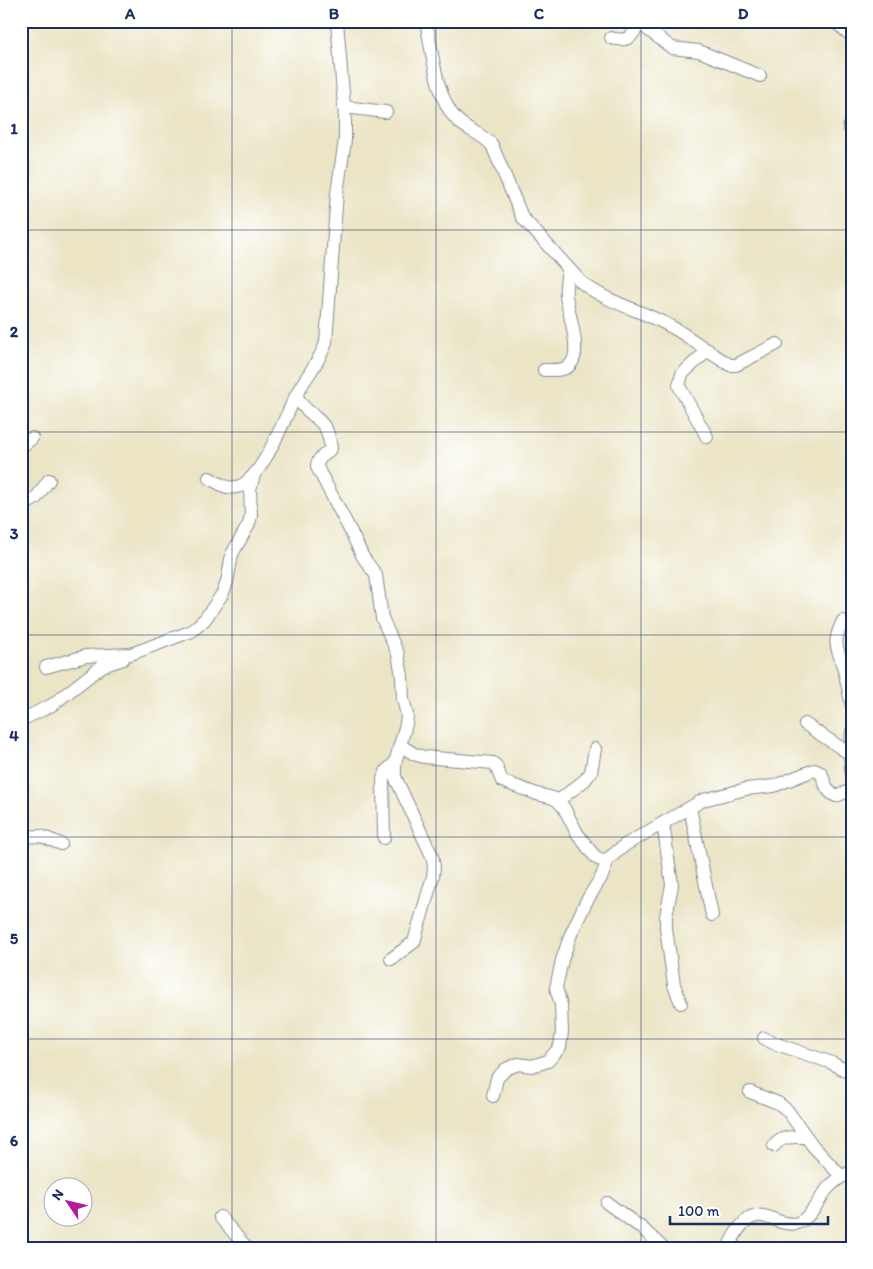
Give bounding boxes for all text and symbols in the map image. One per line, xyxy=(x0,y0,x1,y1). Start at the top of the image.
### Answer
text: A xyxy=(124,4,136,23)
text: B xyxy=(329,4,340,23)
text: C xyxy=(534,4,545,23)
text: D xyxy=(738,4,749,23)
text: 1 xyxy=(10,119,18,138)
text: 2 xyxy=(10,322,19,341)
text: 3 xyxy=(10,524,19,543)
text: 4 xyxy=(9,726,19,745)
text: 5 xyxy=(10,929,19,948)
text: 6 xyxy=(10,1131,19,1150)
north arrow xyxy=(42,1176,92,1226)
text: N xyxy=(48,1186,67,1204)
scale bar xyxy=(670,1194,828,1226)
text: 100 m xyxy=(678,1202,720,1220)

